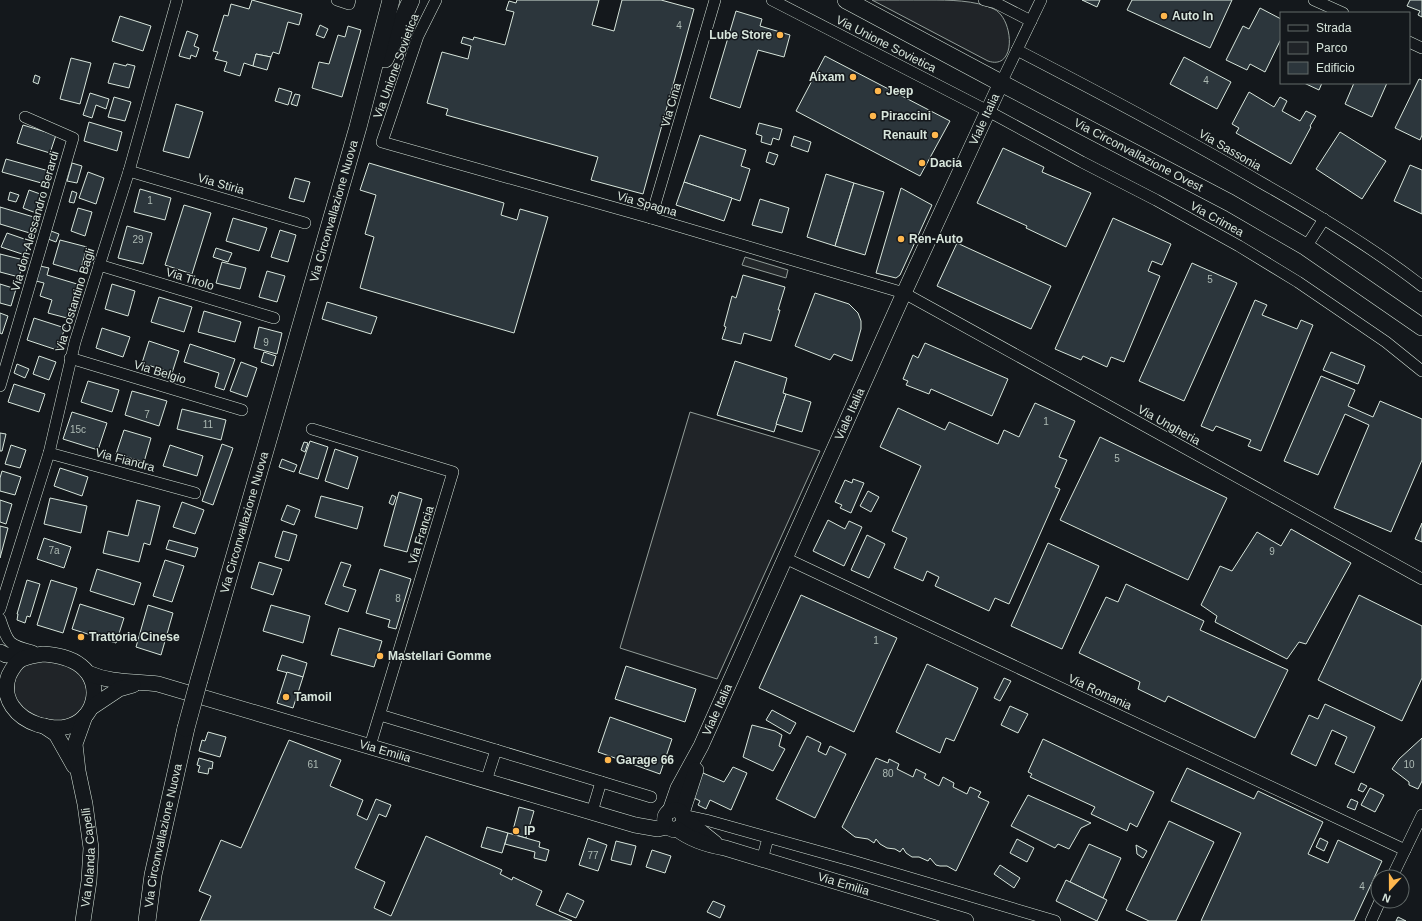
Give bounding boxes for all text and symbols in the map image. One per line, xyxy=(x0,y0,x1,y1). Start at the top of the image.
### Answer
place label: Auto In xyxy=(1172,9,1213,23)
street label: Via Unione Sovietica xyxy=(371,11,422,120)
marker: Auto In xyxy=(1159,11,1169,21)
legend xyxy=(1280,12,1410,84)
street label: Via Unione Sovietica xyxy=(834,13,939,75)
house number: 4 xyxy=(676,20,682,31)
text: Strada xyxy=(1316,21,1352,35)
place label: Lube Store xyxy=(709,28,772,42)
marker: Lube Store xyxy=(775,30,785,40)
text: Parco xyxy=(1316,41,1348,55)
text: Edificio xyxy=(1316,61,1355,75)
place label: Aixam xyxy=(809,70,845,84)
marker: Aixam xyxy=(848,72,858,82)
house number: 4 xyxy=(1203,75,1209,86)
street label: Via Cina xyxy=(658,81,684,129)
place label: Jeep xyxy=(886,84,913,98)
marker: Jeep xyxy=(873,86,883,96)
street label: Viale Italia xyxy=(966,91,1002,147)
place label: Piraccini xyxy=(881,109,931,123)
marker: Piraccini xyxy=(868,111,878,121)
street label: Via Circonvallazione Ovest xyxy=(1072,116,1206,195)
street label: Via Sassonia xyxy=(1196,126,1264,174)
place label: Renault xyxy=(883,128,927,142)
marker: Renault xyxy=(930,130,940,140)
street label: Via Circonvallazione Nuova xyxy=(307,138,361,283)
street label: Via don Alessandro Berardi xyxy=(8,149,62,293)
place label: Dacia xyxy=(930,156,962,170)
marker: Dacia xyxy=(917,158,927,168)
street label: Via Stiria xyxy=(196,171,246,197)
street label: Via Spagna xyxy=(615,189,679,219)
house number: 1 xyxy=(147,195,153,206)
street label: Via Crimea xyxy=(1188,199,1247,240)
place label: Ren-Auto xyxy=(909,232,963,246)
house number: 29 xyxy=(132,234,144,245)
marker: Ren-Auto xyxy=(896,234,906,244)
street label: Via Costantino Bagli xyxy=(53,246,97,354)
street label: Via Tirolo xyxy=(164,265,216,293)
house number: 5 xyxy=(1207,274,1213,285)
house number: 9 xyxy=(263,337,269,348)
street label: Via Belgio xyxy=(132,357,188,387)
street label: Viale Italia xyxy=(832,386,868,442)
street label: Via Ungheria xyxy=(1135,402,1203,448)
house number: 7 xyxy=(144,409,150,420)
house number: 1 xyxy=(1043,416,1049,427)
house number: 11 xyxy=(203,419,214,430)
house number: 15c xyxy=(70,424,86,435)
street label: Via Fiandra xyxy=(94,445,157,475)
street label: Via Circonvallazione Nuova xyxy=(217,450,271,595)
house number: 5 xyxy=(1114,453,1120,464)
street label: Via Francia xyxy=(405,504,437,566)
house number: 7a xyxy=(48,545,60,556)
house number: 9 xyxy=(1269,546,1275,557)
house number: 8 xyxy=(395,593,401,604)
place label: Trattoria Cinese xyxy=(89,630,180,644)
marker: Trattoria Cinese xyxy=(76,632,86,642)
house number: 1 xyxy=(873,635,879,646)
place label: Mastellari Gomme xyxy=(388,649,492,663)
marker: Mastellari Gomme xyxy=(375,651,385,661)
street label: Via Romania xyxy=(1066,671,1134,713)
street label: Viale Italia xyxy=(700,681,735,738)
place label: Tamoil xyxy=(294,690,332,704)
marker: Tamoil xyxy=(281,692,291,702)
street label: Via Emilia xyxy=(358,737,413,765)
place label: Garage 66 xyxy=(616,753,674,767)
marker: Garage 66 xyxy=(603,755,613,765)
house number: 61 xyxy=(307,759,319,770)
house number: 10 xyxy=(1403,759,1415,770)
street label: Via Circonvallazione Nuova xyxy=(142,762,185,908)
house number: 80 xyxy=(882,768,894,779)
street label: Via Iolanda Capelli xyxy=(78,807,98,908)
place label: IP xyxy=(524,824,535,838)
marker: IP xyxy=(511,826,521,836)
house number: 77 xyxy=(587,850,599,861)
street label: Via Emilia xyxy=(816,869,871,898)
north arrow xyxy=(1370,869,1410,909)
house number: 4 xyxy=(1359,881,1365,892)
text: N xyxy=(1381,891,1392,905)

